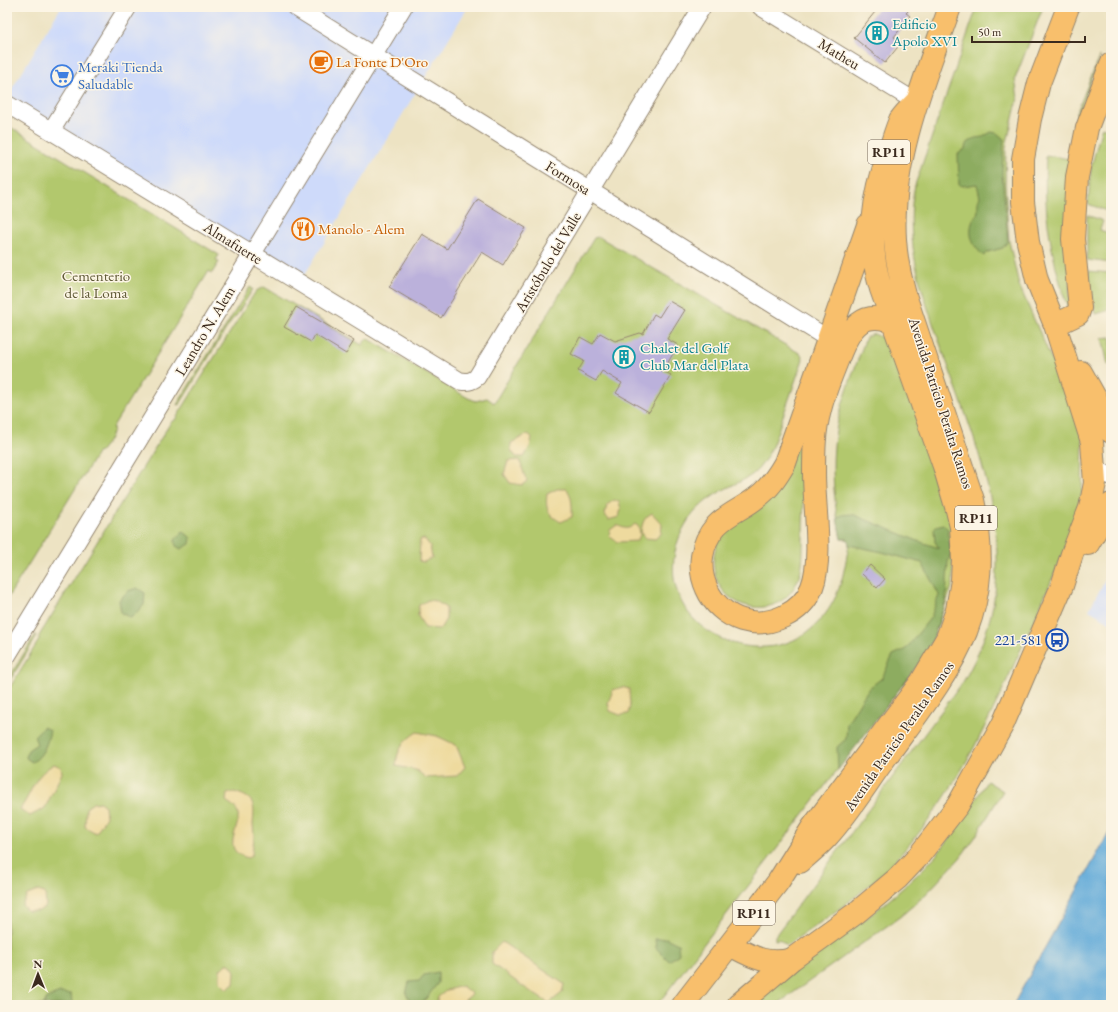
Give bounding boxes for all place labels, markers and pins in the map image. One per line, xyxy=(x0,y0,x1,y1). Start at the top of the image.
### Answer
place label: Edificio Apolo XVI xyxy=(891,14,957,50)
building icon: Edificio Apolo XVI xyxy=(864,20,890,46)
cafe icon: La Fonte D'Oro xyxy=(308,49,334,75)
place label: La Fonte D'Oro xyxy=(336,52,428,71)
place label: Meraki Tienda Saludable xyxy=(78,57,163,93)
supermarket icon: Meraki Tienda Saludable xyxy=(49,63,75,89)
restaurant icon: Manolo - Alem xyxy=(290,216,316,242)
place label: Manolo - Alem xyxy=(318,219,405,238)
place label: Chalet del Golf Club Mar del Plata xyxy=(640,338,749,374)
building icon: Chalet del Golf Club Mar del Plata xyxy=(611,344,637,370)
bus stop icon: 221-581 xyxy=(1044,627,1070,653)
place label: 221-581 xyxy=(995,630,1042,649)

